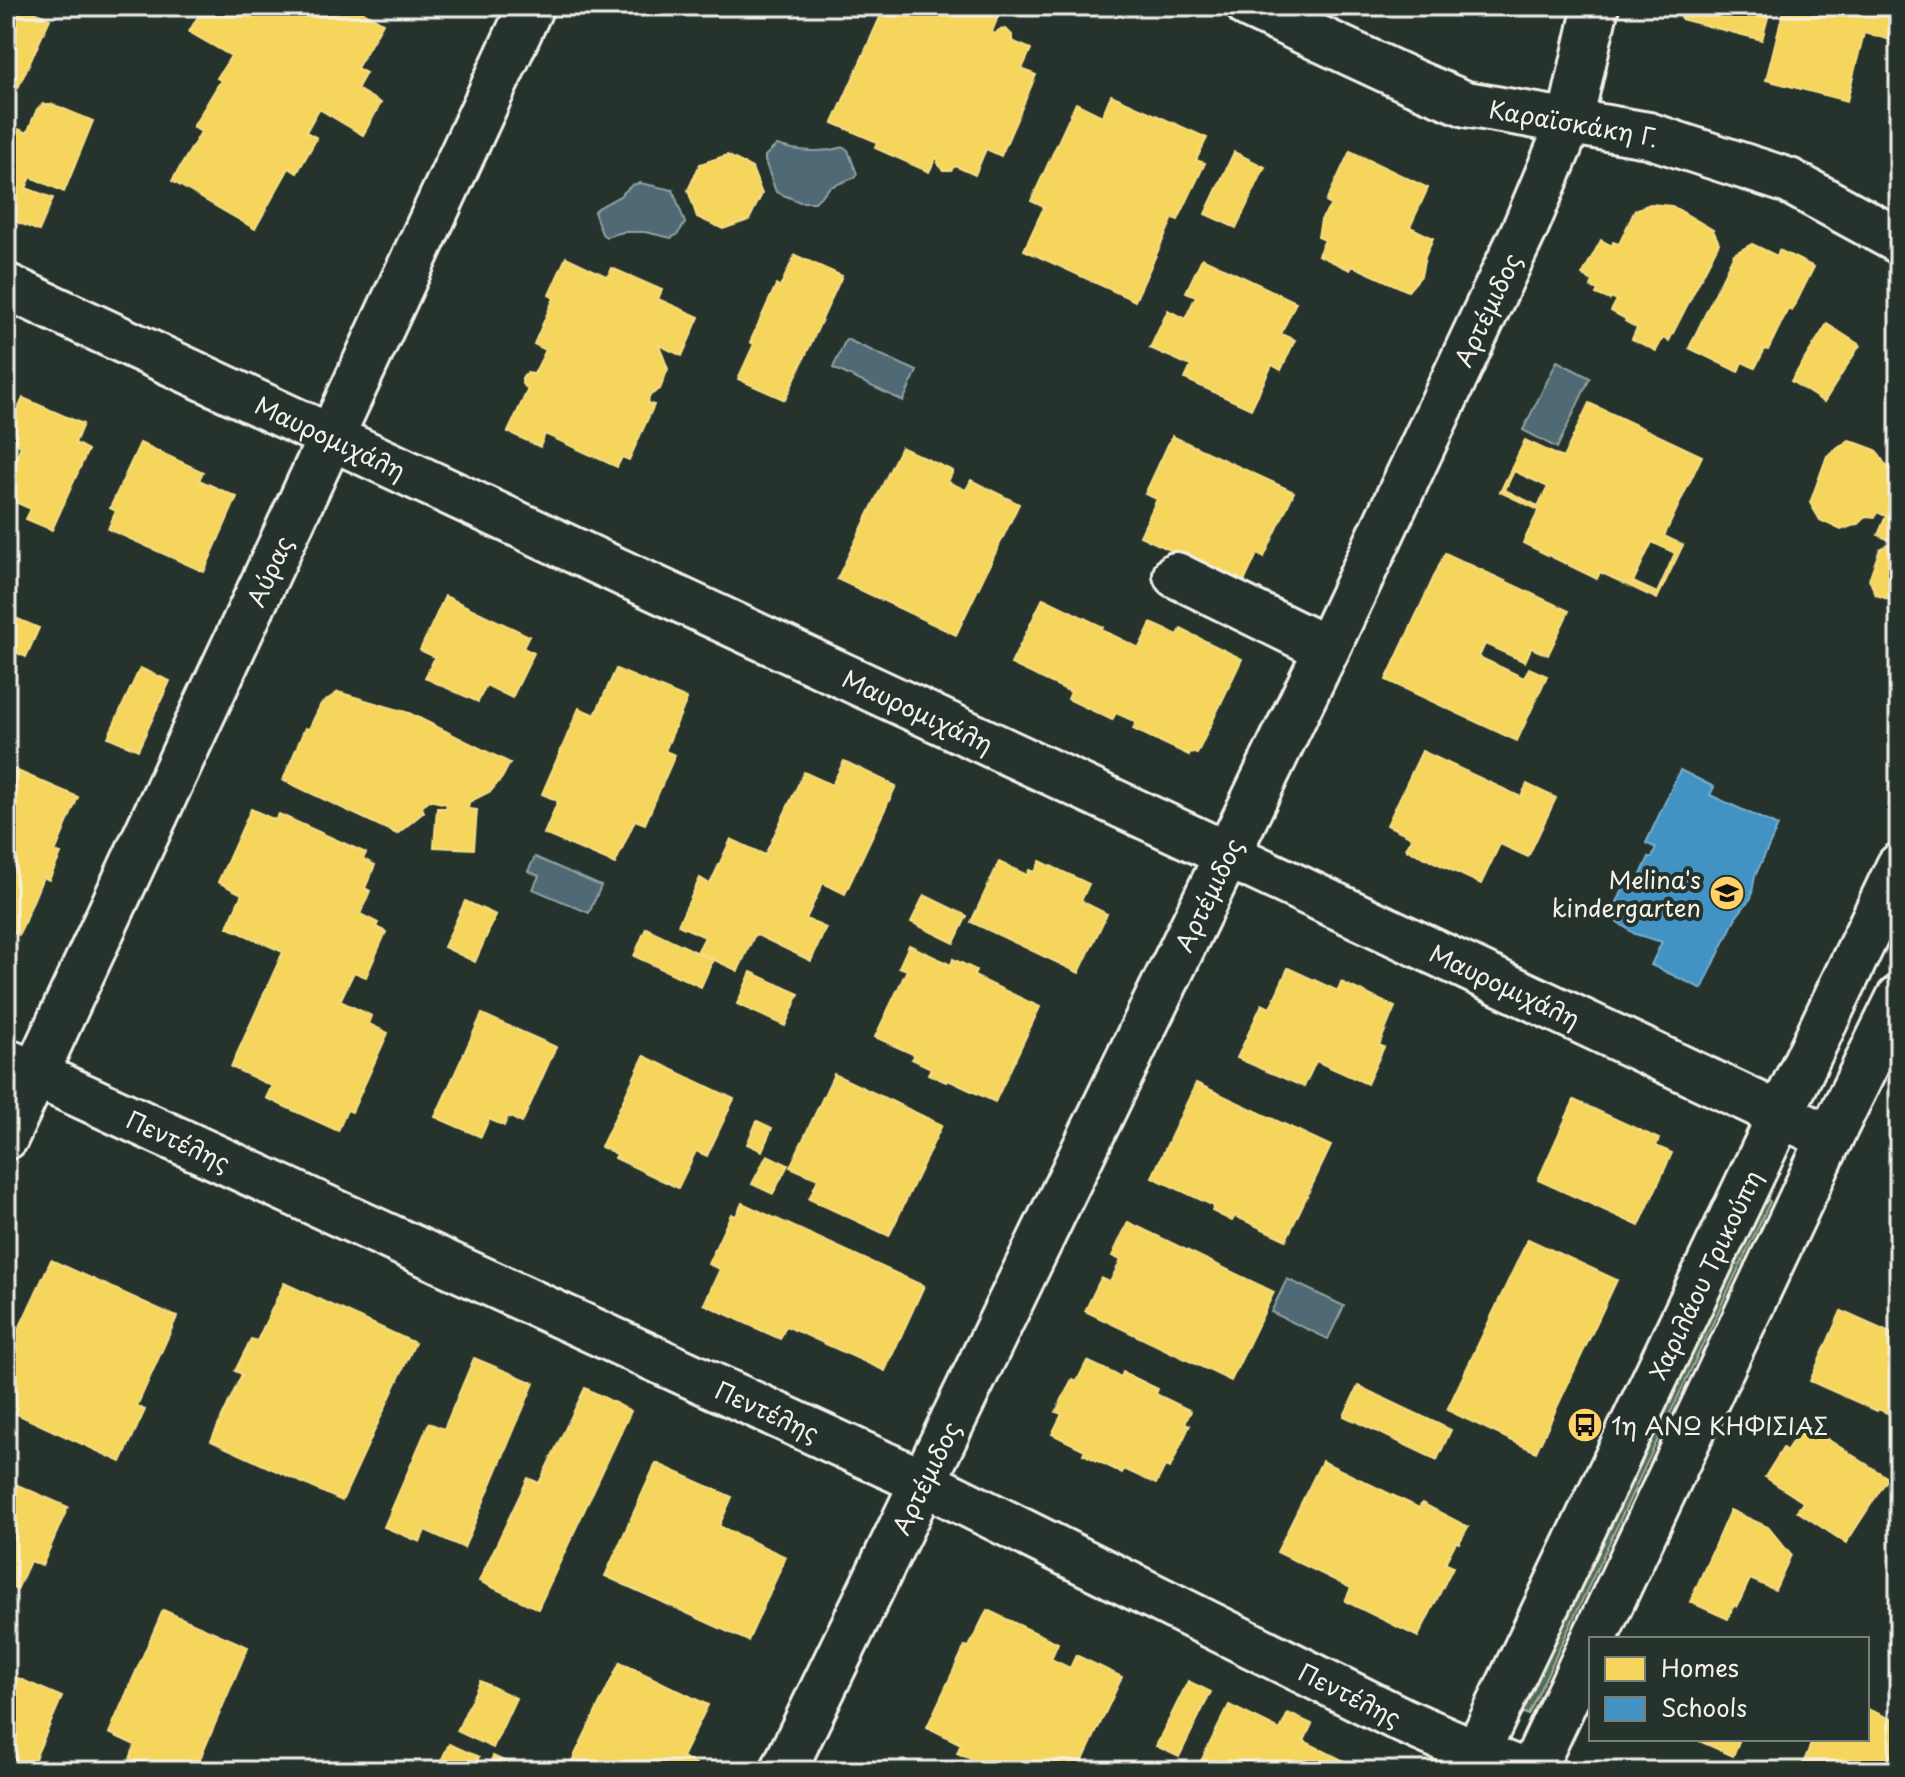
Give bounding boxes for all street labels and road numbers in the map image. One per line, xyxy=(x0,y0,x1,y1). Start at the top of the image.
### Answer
street label: Καραϊσκάκη Γ. xyxy=(1486,90,1664,156)
street label: Αρτέμιδος xyxy=(1444,247,1529,373)
street label: Μαυρομιχάλη xyxy=(249,386,412,488)
street label: Αύρας xyxy=(237,530,301,612)
street label: Μαυρομιχάλη xyxy=(837,660,999,761)
street label: Αρτέμιδος xyxy=(1165,832,1251,957)
street label: Μαυρομιχάλη xyxy=(1424,934,1586,1036)
street label: Πεντέλης xyxy=(121,1101,236,1180)
street label: Χαριλάου Τρικούπη xyxy=(1639,1164,1770,1385)
street label: Πεντέλης xyxy=(710,1371,825,1450)
street label: Αρτέμιδος xyxy=(882,1415,968,1540)
street label: Πεντέλης xyxy=(1293,1654,1408,1735)

